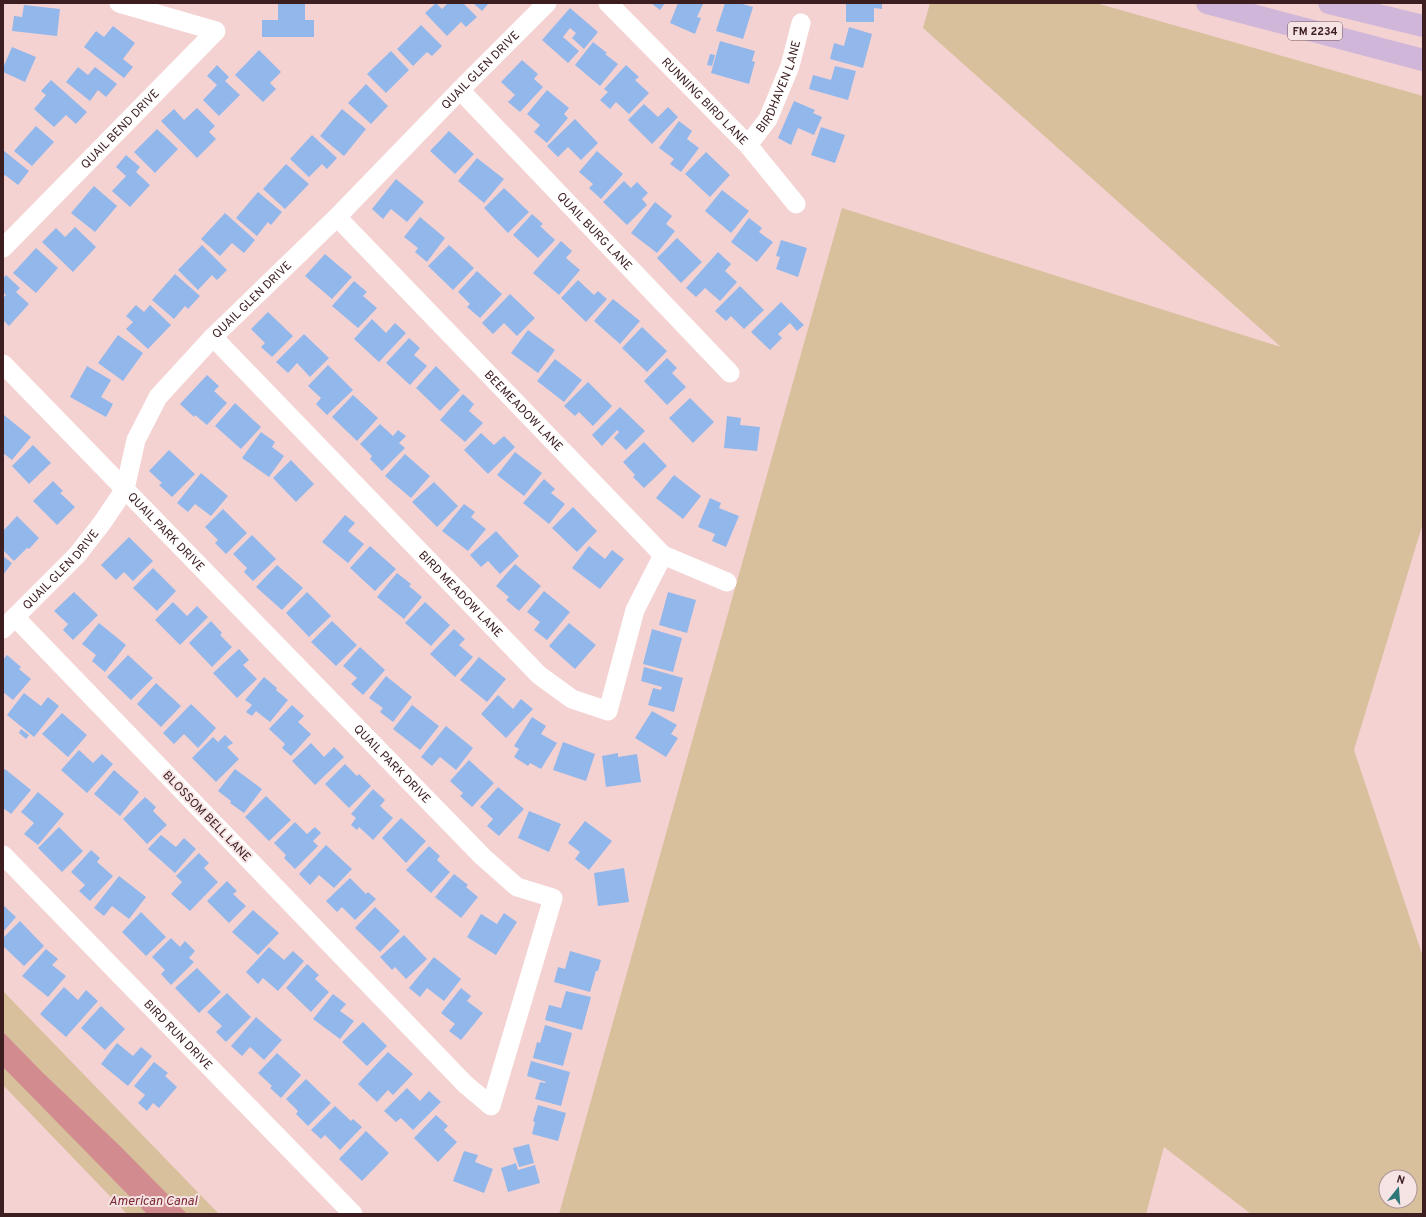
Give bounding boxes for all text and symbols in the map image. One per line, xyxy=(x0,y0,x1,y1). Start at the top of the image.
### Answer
road number: FM 2234 xyxy=(1288,22,1342,40)
street label: QUAIL GLEN DRIVE xyxy=(438,28,524,114)
street label: BIRDHAVEN LANE xyxy=(753,39,805,137)
street label: RUNNING BIRD LANE xyxy=(658,55,751,149)
street label: QUAIL BEND DRIVE xyxy=(78,86,163,173)
street label: QUAIL BURG LANE xyxy=(553,189,635,274)
street label: QUAIL GLEN DRIVE xyxy=(209,258,296,343)
street label: BEEMEADOW LANE xyxy=(480,367,566,455)
street label: QUAIL PARK DRIVE xyxy=(123,489,208,575)
street label: QUAIL GLEN DRIVE xyxy=(20,526,103,614)
street label: BIRD MEADOW LANE xyxy=(415,548,506,642)
street label: QUAIL PARK DRIVE xyxy=(349,722,434,807)
street label: BLOSSOM BELL LANE xyxy=(159,768,254,865)
street label: BIRD RUN DRIVE xyxy=(140,997,215,1074)
north arrow xyxy=(1378,1169,1418,1209)
text: N xyxy=(1395,1173,1406,1188)
water label: American Canal xyxy=(109,1194,198,1210)

